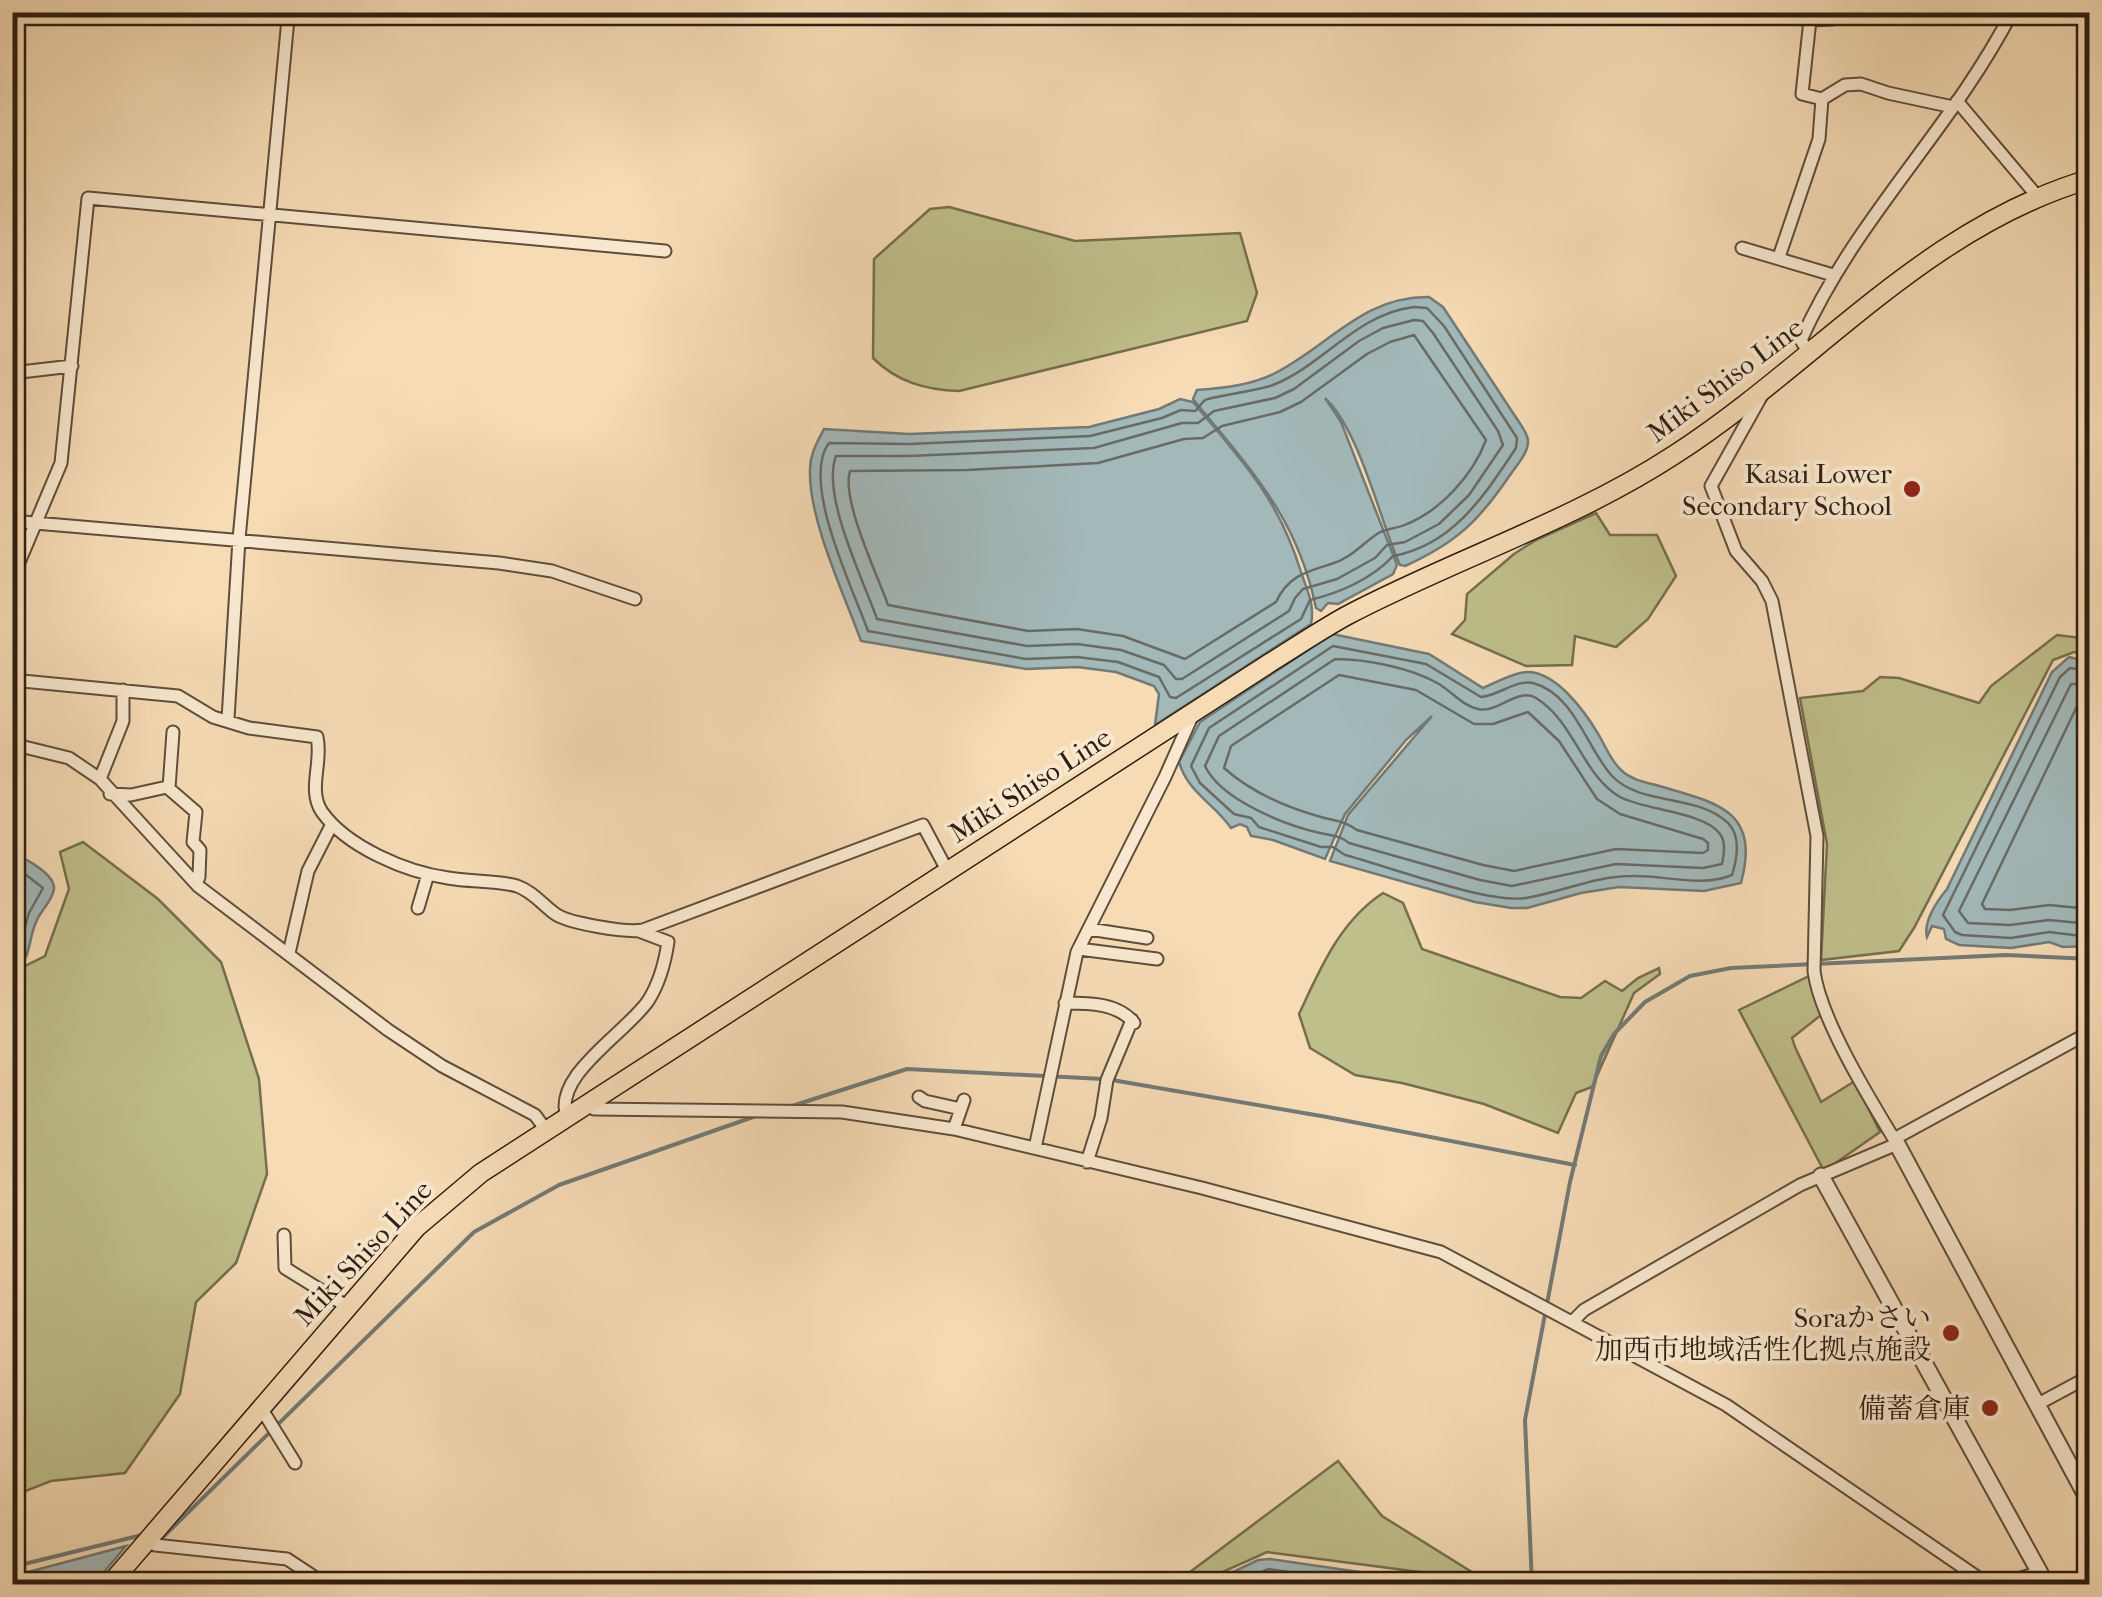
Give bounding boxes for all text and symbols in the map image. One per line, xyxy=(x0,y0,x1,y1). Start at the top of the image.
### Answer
street label: Miki Shiso Line xyxy=(1641,311,1810,449)
place label: Kasai Lower Secondary School xyxy=(1682,457,1892,522)
marker: Kasai Lower Secondary School xyxy=(1901,478,1923,500)
street label: Miki Shiso Line xyxy=(943,720,1117,850)
street label: Miki Shiso Line xyxy=(287,1173,439,1333)
place label: Soraかさい 加西市地域活性化拠点施設 xyxy=(1595,1301,1931,1366)
marker: Soraかさい 加西市地域活性化拠点施設 xyxy=(1940,1322,1962,1344)
place label: 備蓄倉庫 xyxy=(1858,1392,1970,1425)
marker: 備蓄倉庫 xyxy=(1979,1397,2001,1419)

